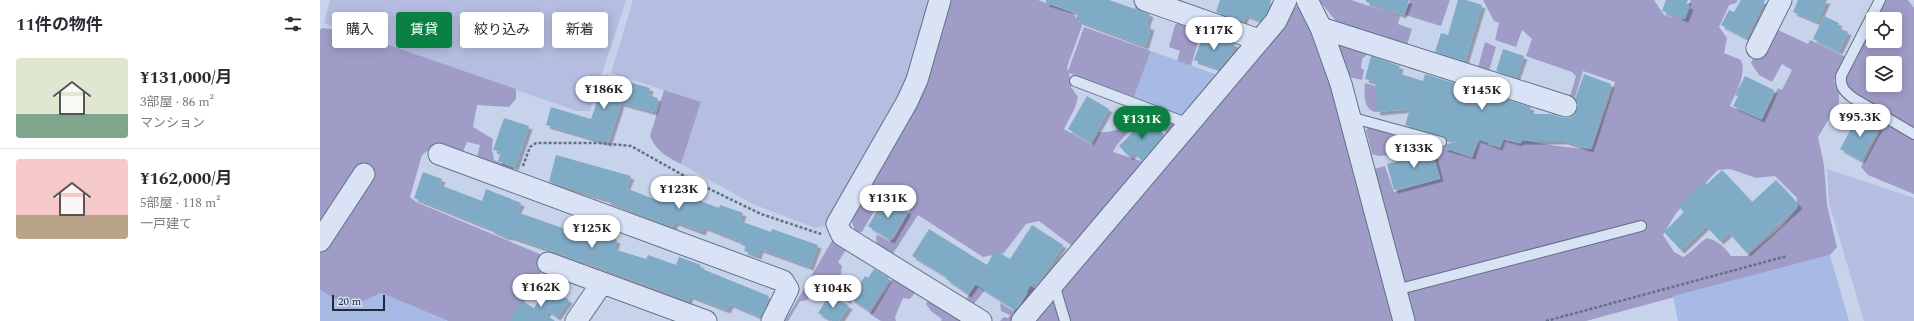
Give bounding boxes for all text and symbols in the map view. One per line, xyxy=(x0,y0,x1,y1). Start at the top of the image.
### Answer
text: 11件の物件 xyxy=(16,12,103,38)
chip: 購入 xyxy=(332,12,388,48)
chip: 賃貸 xyxy=(396,12,452,48)
chip: 絞り込み xyxy=(460,12,544,48)
chip: 新着 xyxy=(552,12,608,48)
map controls xyxy=(1866,12,1902,92)
button: locate xyxy=(1866,12,1902,48)
icon: filters xyxy=(282,13,304,35)
pin: ¥117K xyxy=(1186,17,1242,51)
text: ¥117K xyxy=(1194,20,1234,40)
button: layers xyxy=(1866,56,1902,92)
text: ¥131,000/月 xyxy=(140,65,233,91)
icon: home xyxy=(48,74,96,122)
pin: ¥186K xyxy=(576,76,632,110)
pin: ¥145K xyxy=(1454,77,1510,111)
text: ¥186K xyxy=(584,79,624,99)
text: ¥145K xyxy=(1462,80,1502,100)
text: 3部屋 · 86 m² xyxy=(140,92,214,112)
pin: ¥95.3K xyxy=(1827,104,1893,138)
pin: ¥131K xyxy=(1114,106,1170,140)
text: ¥95.3K xyxy=(1839,107,1881,127)
text: ¥131K xyxy=(1122,109,1162,129)
text: マンション xyxy=(140,113,205,133)
pin: ¥133K xyxy=(1386,135,1442,169)
text: ¥133K xyxy=(1394,138,1434,158)
text: ¥162,000/月 xyxy=(140,166,233,192)
icon: home xyxy=(48,175,96,223)
pin: ¥123K xyxy=(651,176,707,210)
text: ¥123K xyxy=(659,179,699,199)
pin: ¥131K xyxy=(860,185,916,219)
text: ¥131K xyxy=(868,188,908,208)
text: 5部屋 · 118 m² xyxy=(140,193,220,213)
text: 一戸建て xyxy=(140,214,192,234)
pin: ¥125K xyxy=(564,215,620,249)
text: ¥125K xyxy=(572,218,612,238)
pin: ¥162K xyxy=(513,274,569,308)
pin: ¥104K xyxy=(805,275,861,309)
text: ¥162K xyxy=(521,277,561,297)
text: ¥104K xyxy=(813,278,853,298)
scale bar xyxy=(332,293,385,312)
text: 20 m xyxy=(338,293,361,310)

